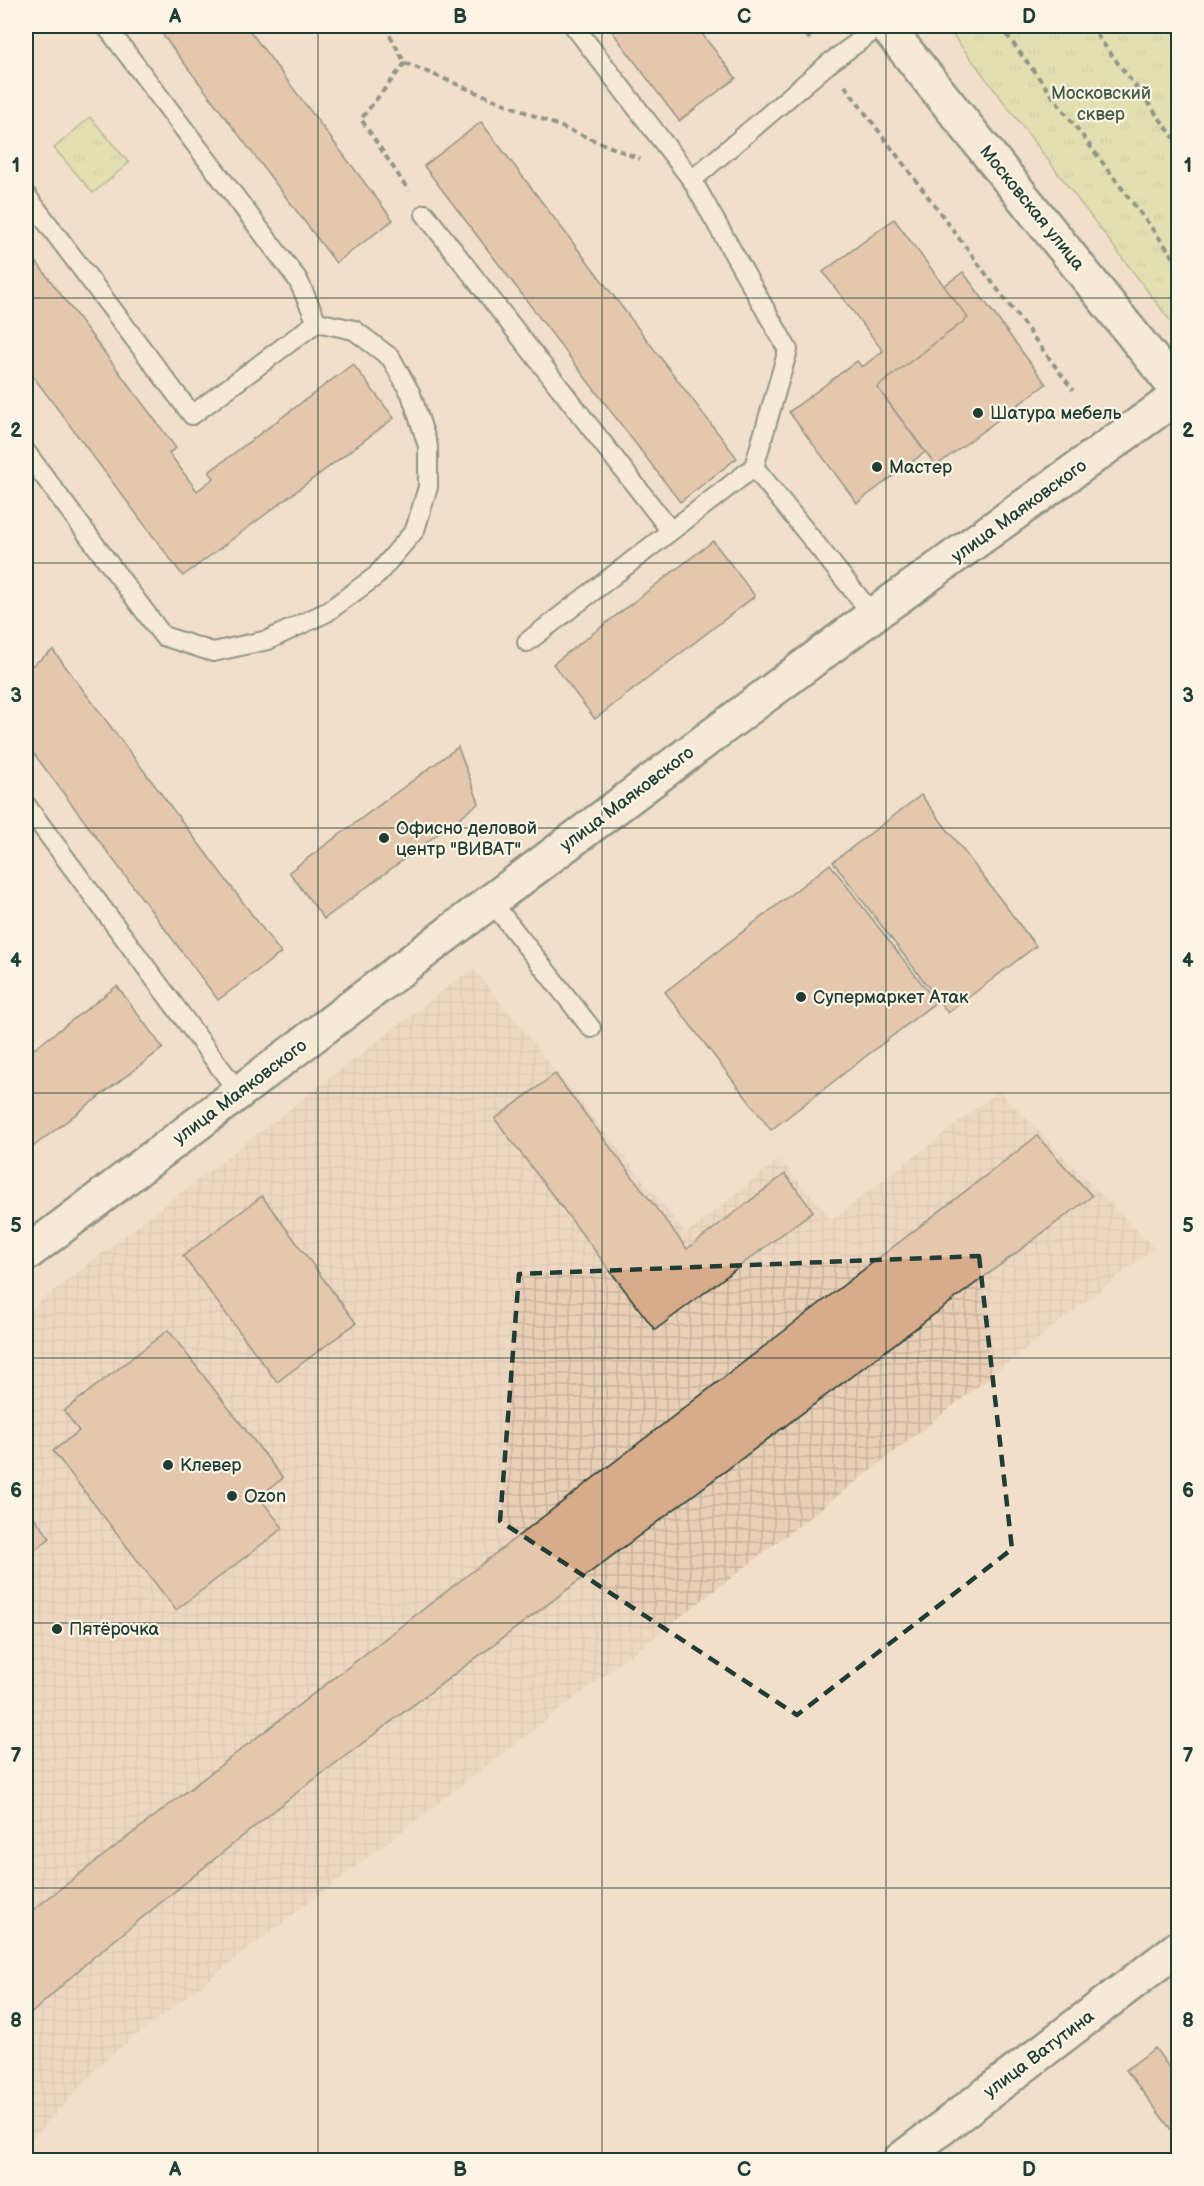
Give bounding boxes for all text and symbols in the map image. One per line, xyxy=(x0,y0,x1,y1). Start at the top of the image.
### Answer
text: A xyxy=(168,5,182,29)
text: B xyxy=(453,5,467,29)
text: C xyxy=(737,5,751,29)
text: D xyxy=(1022,5,1036,29)
park label: Московский сквер xyxy=(1051,83,1151,125)
street label: Московская улица xyxy=(975,141,1089,275)
text: 1 xyxy=(12,154,20,178)
text: 1 xyxy=(1184,154,1192,178)
place label: Шатура мебель xyxy=(990,403,1121,424)
marker: Шатура мебель xyxy=(971,406,985,420)
text: 2 xyxy=(10,419,22,443)
text: 2 xyxy=(1182,419,1194,443)
street label: улица Маяковского xyxy=(947,455,1091,567)
place label: Мастер xyxy=(889,457,952,478)
marker: Мастер xyxy=(870,460,884,474)
text: 3 xyxy=(10,684,22,708)
text: 3 xyxy=(1182,684,1194,708)
street label: улица Маяковского xyxy=(556,742,698,856)
place label: Офисно деловой центр "ВИВАТ" xyxy=(396,818,537,860)
marker: Офисно деловой центр "ВИВАТ" xyxy=(377,831,391,845)
text: 4 xyxy=(10,949,22,973)
text: 4 xyxy=(1182,949,1194,973)
place label: Супермаркет Атак xyxy=(813,987,969,1008)
marker: Супермаркет Атак xyxy=(794,990,808,1004)
street label: улица Маяковского xyxy=(169,1035,311,1149)
text: 5 xyxy=(10,1214,22,1238)
text: 5 xyxy=(1182,1214,1194,1238)
place label: Клевер xyxy=(180,1455,241,1476)
marker: Клевер xyxy=(161,1458,175,1472)
text: 6 xyxy=(10,1479,22,1503)
text: 6 xyxy=(1182,1479,1194,1503)
place label: Ozon xyxy=(244,1486,286,1507)
marker: Ozon xyxy=(225,1489,239,1503)
place label: Пятёрочка xyxy=(69,1619,160,1640)
marker: Пятёрочка xyxy=(50,1622,64,1636)
text: 7 xyxy=(10,1744,22,1768)
text: 7 xyxy=(1182,1744,1194,1768)
street label: улица Ватутина xyxy=(980,2005,1099,2102)
text: 8 xyxy=(10,2009,22,2033)
text: 8 xyxy=(1182,2009,1194,2033)
text: A xyxy=(168,2158,182,2182)
text: B xyxy=(453,2158,467,2182)
text: C xyxy=(737,2158,751,2182)
text: D xyxy=(1022,2158,1036,2182)

